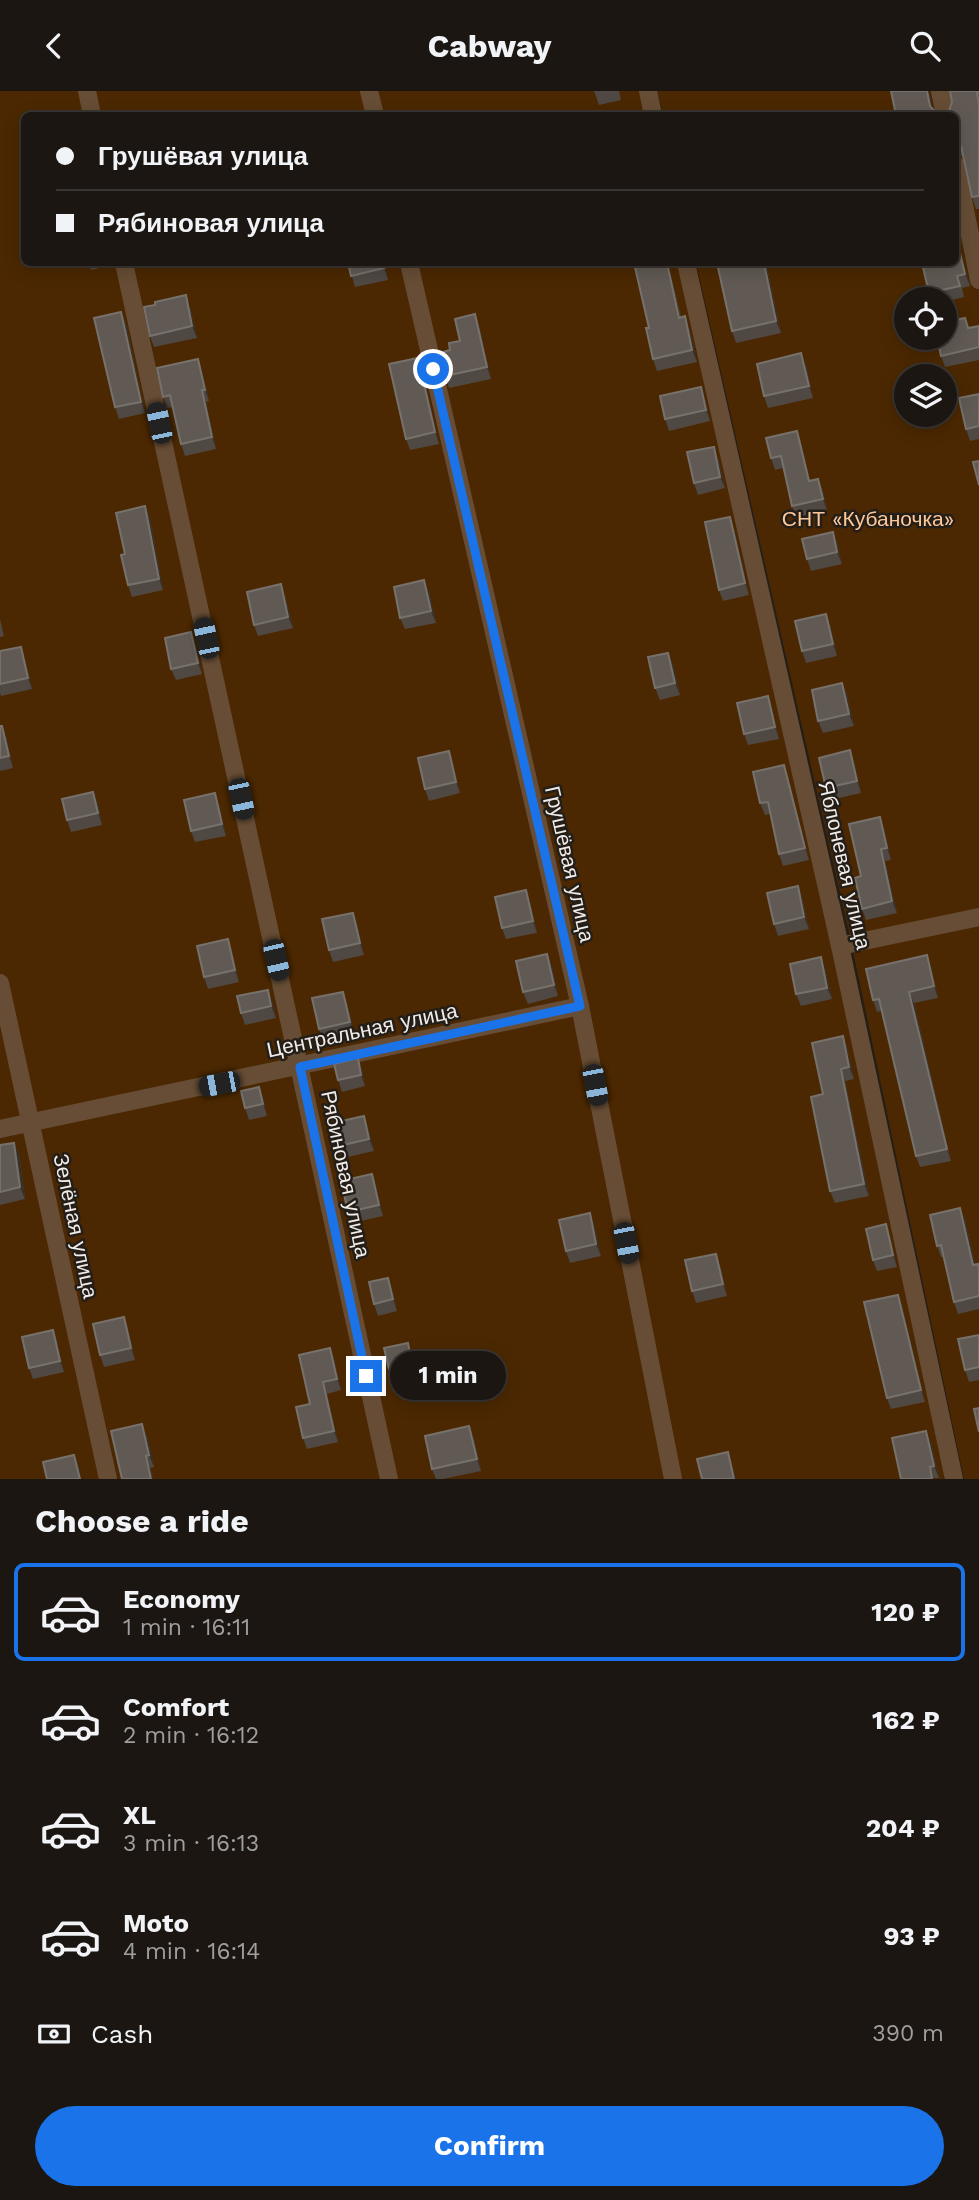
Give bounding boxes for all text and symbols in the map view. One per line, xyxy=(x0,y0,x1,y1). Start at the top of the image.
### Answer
icon: back xyxy=(35,27,73,65)
text: Cabway xyxy=(427,27,552,65)
icon: search xyxy=(906,27,944,65)
text: Грушёвая улица xyxy=(98,141,308,171)
text: Рябиновая улица xyxy=(98,208,324,238)
map controls xyxy=(894,287,957,427)
button: locate xyxy=(894,287,957,350)
route start xyxy=(417,353,449,385)
button: layers xyxy=(894,364,957,427)
car xyxy=(145,400,174,446)
park label: СНТ «Кубаночка» xyxy=(782,506,954,531)
car xyxy=(192,615,221,661)
car xyxy=(227,776,256,822)
street label: Яблоневая улица xyxy=(813,778,877,952)
street label: Грушёвая улица xyxy=(540,783,600,945)
car xyxy=(262,937,291,983)
street label: Центральная улица xyxy=(264,997,460,1062)
car xyxy=(581,1062,610,1108)
car xyxy=(197,1070,242,1098)
street label: Рябиновая улица xyxy=(316,1088,376,1260)
street label: Зелёная улица xyxy=(48,1151,104,1301)
car xyxy=(612,1220,641,1266)
callout: 1 min xyxy=(390,1351,506,1401)
route end xyxy=(350,1360,382,1392)
text: 1 min xyxy=(418,1362,478,1389)
text: Choose a ride xyxy=(35,1502,249,1540)
icon: car xyxy=(39,1581,102,1644)
text: Economy xyxy=(123,1584,240,1614)
text: 120 ₽ xyxy=(871,1597,940,1627)
text: 1 min · 16:11 xyxy=(123,1614,250,1641)
icon: car xyxy=(39,1689,102,1752)
text: Comfort xyxy=(123,1692,229,1722)
text: 162 ₽ xyxy=(872,1705,940,1735)
text: 2 min · 16:12 xyxy=(123,1722,259,1749)
icon: car xyxy=(39,1797,102,1860)
text: XL xyxy=(123,1800,156,1830)
text: 204 ₽ xyxy=(866,1813,940,1843)
text: 3 min · 16:13 xyxy=(123,1830,259,1857)
icon: car xyxy=(39,1905,102,1968)
text: Moto xyxy=(123,1908,189,1938)
text: 93 ₽ xyxy=(883,1921,940,1951)
text: 4 min · 16:14 xyxy=(123,1938,260,1965)
icon: cash xyxy=(35,2015,73,2053)
text: Cash xyxy=(91,2019,153,2049)
text: 390 m xyxy=(872,2020,944,2047)
button: Confirm xyxy=(35,2106,944,2186)

